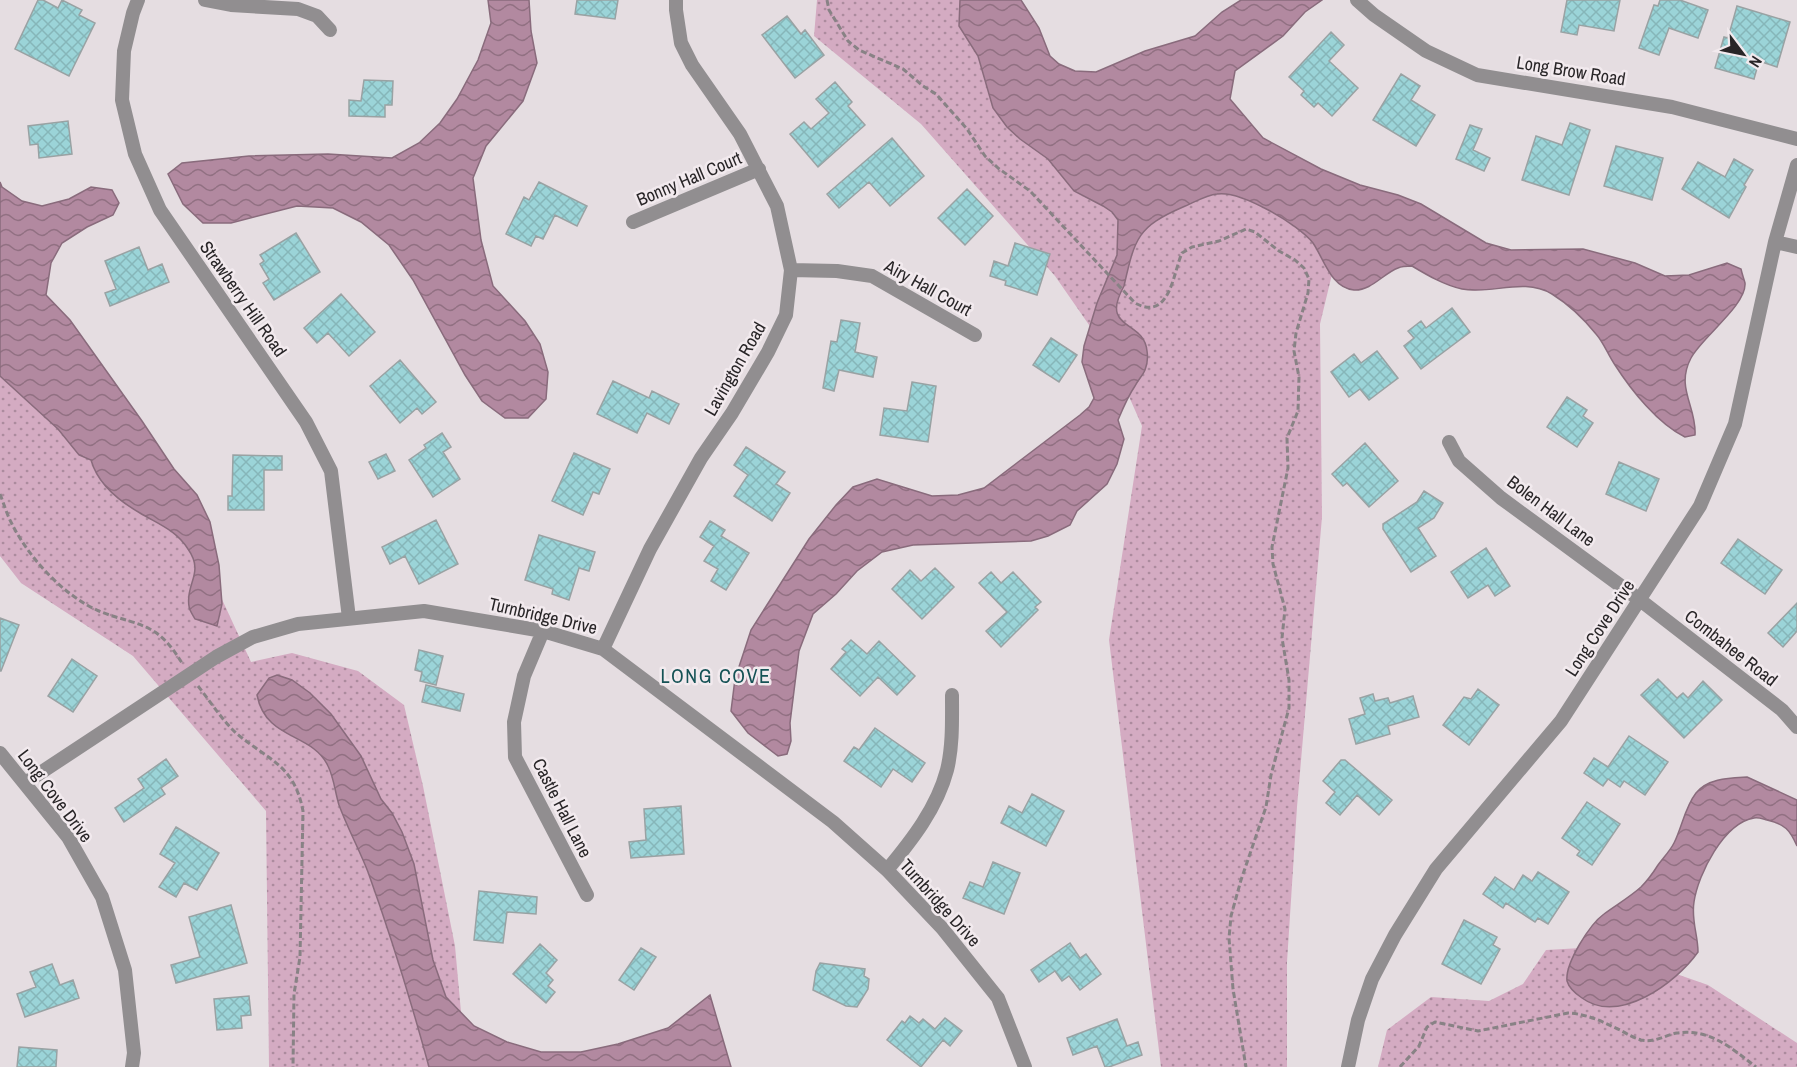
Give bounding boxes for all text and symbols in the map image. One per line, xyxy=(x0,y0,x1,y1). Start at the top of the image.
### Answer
north arrow xyxy=(1713,24,1773,84)
street label: Long Brow Road xyxy=(1515,50,1627,91)
text: N xyxy=(1744,52,1768,72)
street label: Bonny Hall Court xyxy=(633,145,745,212)
street label: Strawberry Hill Road xyxy=(194,236,293,362)
street label: Airy Hall Court xyxy=(879,253,976,322)
street label: Lavington Road xyxy=(698,317,771,420)
street label: Bolen Hall Lane xyxy=(1502,469,1600,552)
street label: Long Cove Drive xyxy=(1559,574,1640,681)
street label: Turnbridge Drive xyxy=(487,591,600,640)
street label: Combahee Road xyxy=(1680,603,1783,692)
district label: LONG COVE xyxy=(660,662,772,689)
street label: Long Cove Drive xyxy=(12,744,99,847)
street label: Castle Hall Lane xyxy=(527,754,598,862)
street label: Turnbridge Drive xyxy=(894,853,987,952)

